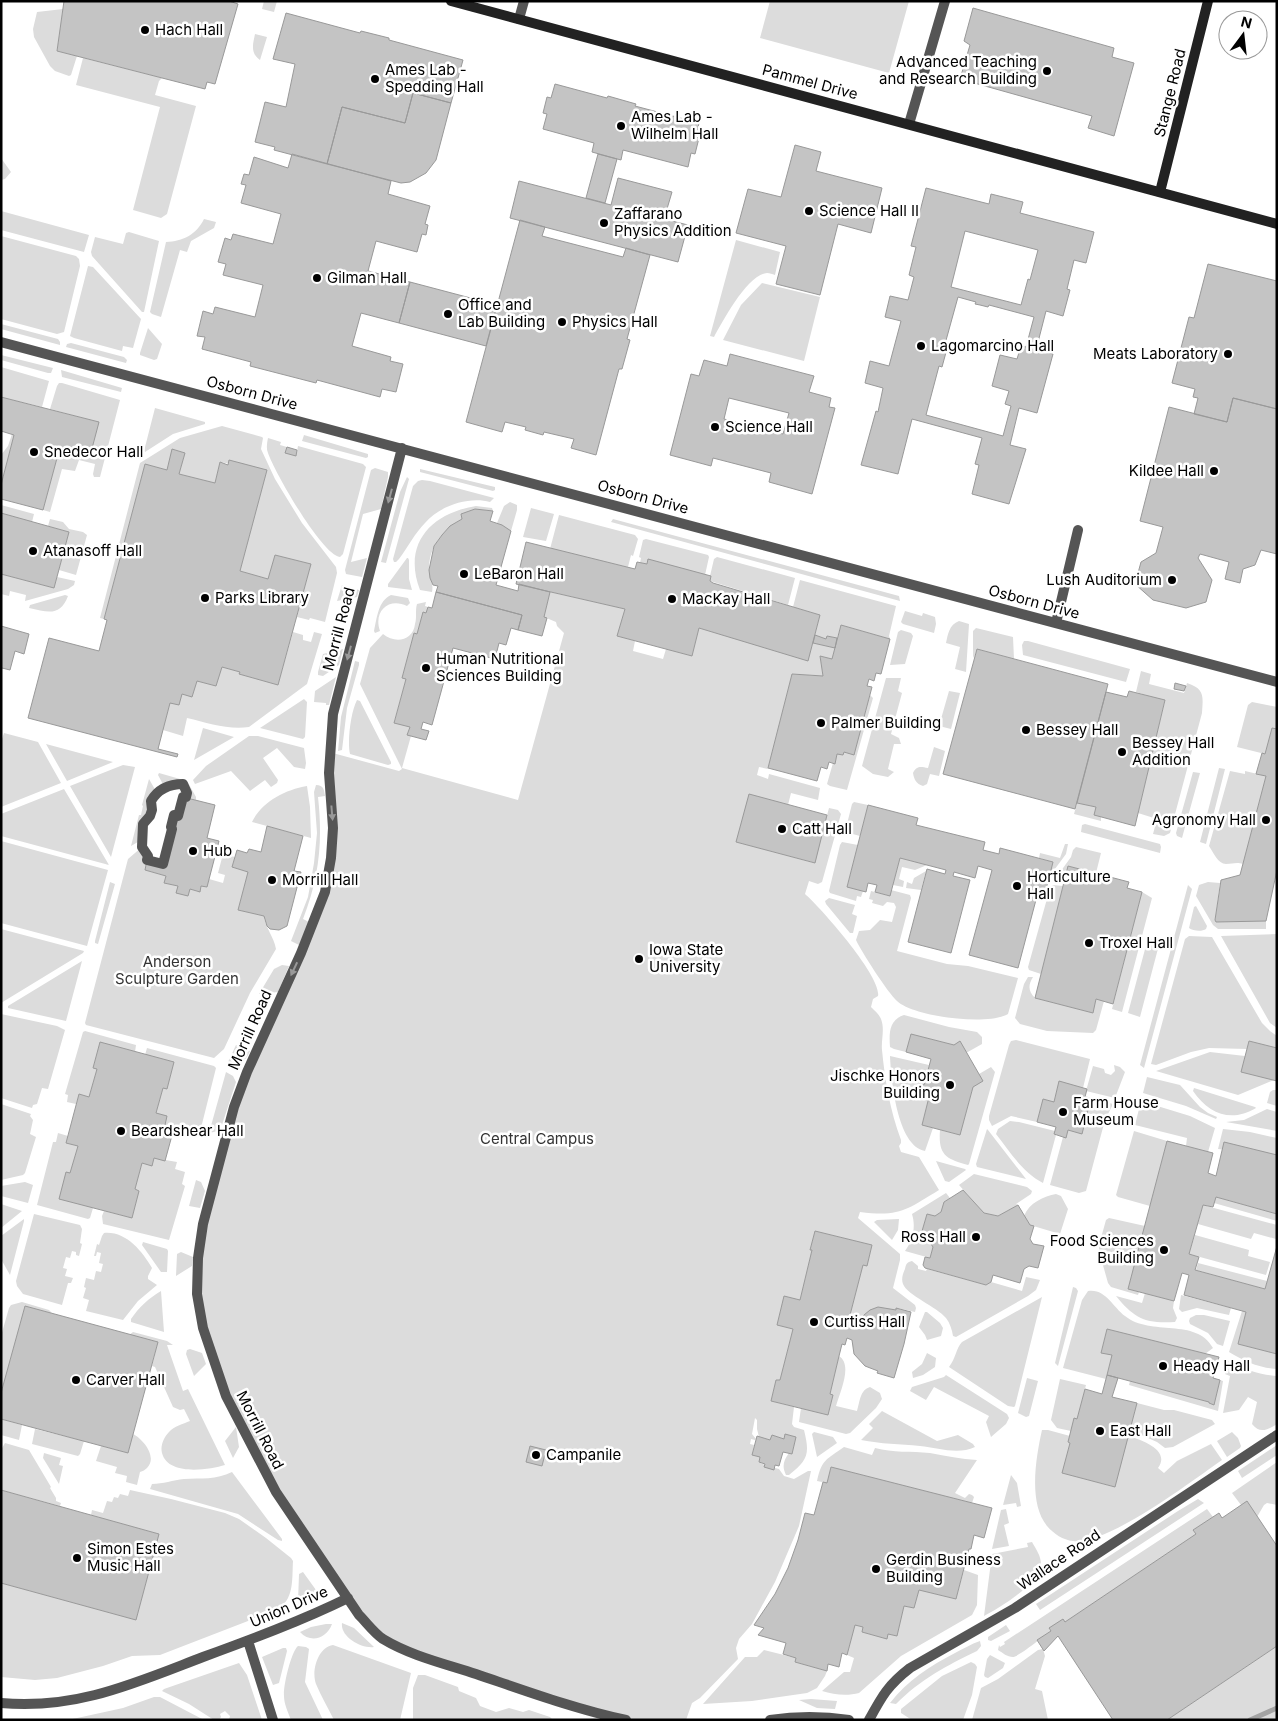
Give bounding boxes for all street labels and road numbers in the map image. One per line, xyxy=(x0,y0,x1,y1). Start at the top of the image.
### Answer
street label: Stange Road xyxy=(1149,47,1190,139)
street label: Pammel Drive xyxy=(760,60,860,103)
street label: Osborn Drive xyxy=(204,371,300,414)
street label: Osborn Drive xyxy=(595,475,691,518)
street label: Osborn Drive xyxy=(986,580,1082,623)
street label: Morrill Road xyxy=(318,585,359,673)
street label: Morrill Road xyxy=(223,987,276,1073)
street label: Morrill Road xyxy=(233,1387,288,1472)
street label: Wallace Road xyxy=(1014,1525,1104,1594)
street label: Union Drive xyxy=(247,1582,331,1631)

